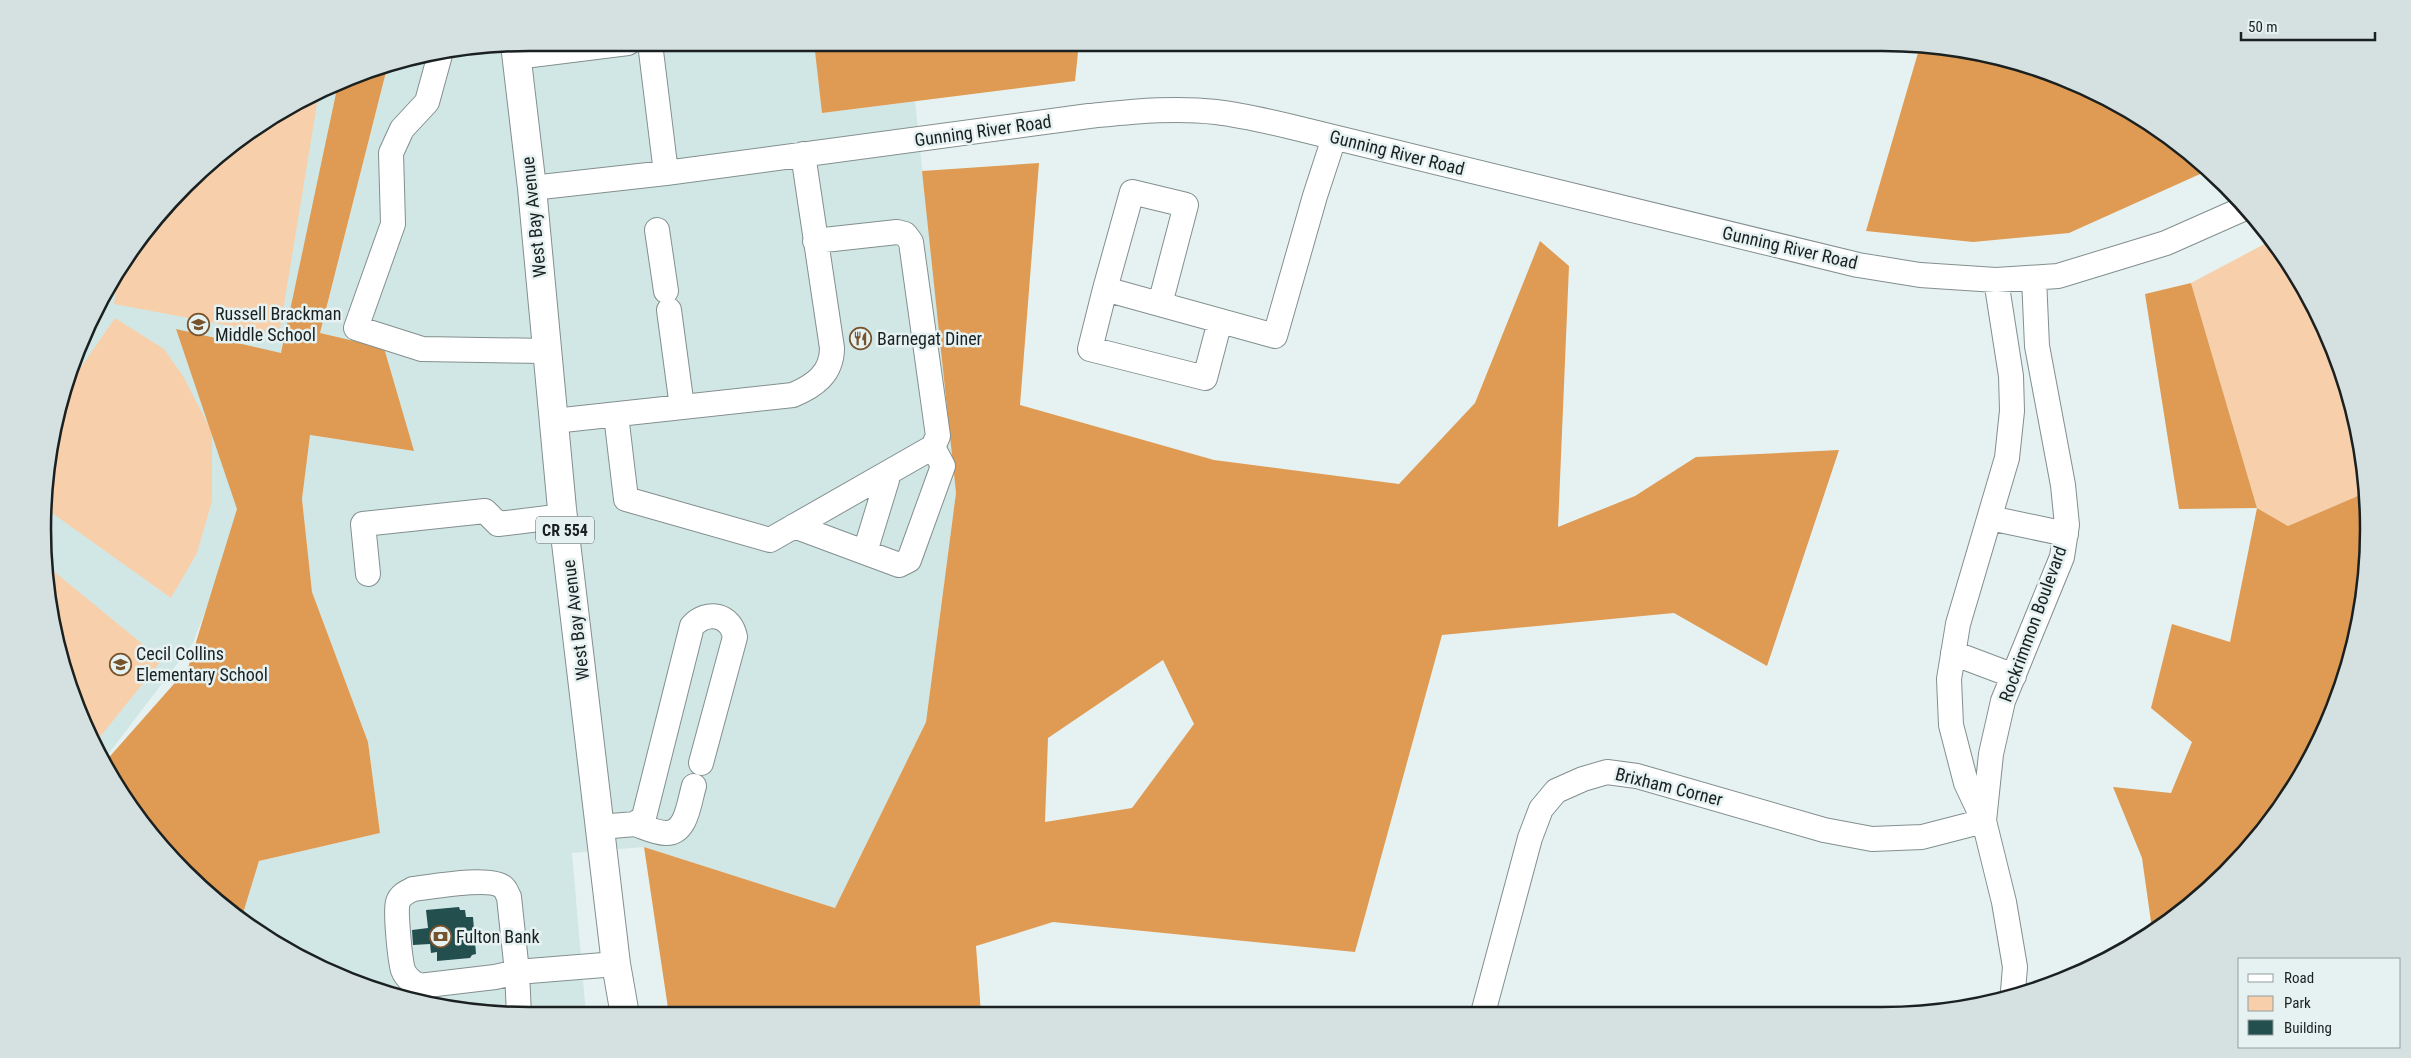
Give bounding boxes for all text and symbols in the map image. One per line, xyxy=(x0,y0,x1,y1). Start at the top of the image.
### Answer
scale bar xyxy=(2241,10,2375,42)
text: 50 m xyxy=(2248,18,2278,36)
street label: Gunning River Road xyxy=(913,110,1053,151)
street label: Gunning River Road xyxy=(1328,126,1467,179)
street label: West Bay Avenue xyxy=(517,156,550,278)
street label: Gunning River Road xyxy=(1720,222,1860,273)
place label: Russell Brackman Middle School xyxy=(215,303,341,345)
school or university icon: Russell Brackman Middle School xyxy=(187,312,211,336)
restaurant icon: Barnegat Diner xyxy=(849,327,873,351)
place label: Barnegat Diner xyxy=(877,328,983,349)
road number: CR 554 xyxy=(536,516,594,544)
street label: Rockrimmon Boulevard xyxy=(1995,543,2070,705)
street label: West Bay Avenue xyxy=(558,559,593,682)
place label: Cecil Collins Elementary School xyxy=(136,643,268,685)
school or university icon: Cecil Collins Elementary School xyxy=(108,652,132,676)
street label: Brixham Corner xyxy=(1613,763,1725,810)
bank icon: Fulton Bank xyxy=(428,925,452,949)
place label: Fulton Bank xyxy=(456,926,540,947)
legend xyxy=(2238,958,2401,1048)
text: Road xyxy=(2284,969,2314,987)
text: Park xyxy=(2284,994,2311,1012)
text: Building xyxy=(2284,1019,2332,1037)

